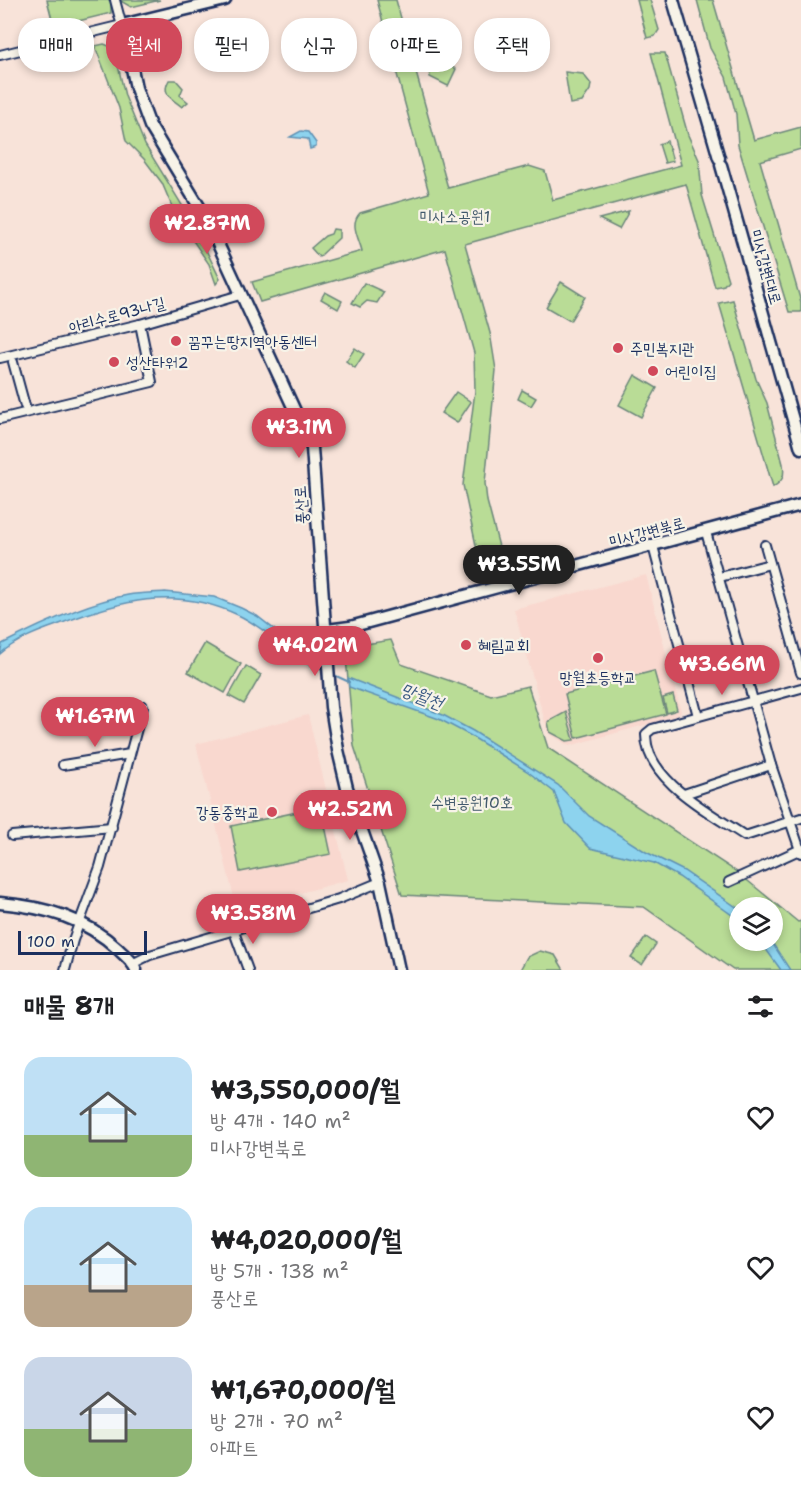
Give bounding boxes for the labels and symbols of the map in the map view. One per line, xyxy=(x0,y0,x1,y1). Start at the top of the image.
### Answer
pin: ₩2.87M xyxy=(158,204,256,255)
park label: 미사소공원1 xyxy=(419,206,491,227)
street label: 미사강변대로 xyxy=(745,227,787,307)
street label: 아리수로93나길 xyxy=(67,292,168,338)
place label: 꿈꾸는땅지역아동센터 xyxy=(188,331,317,352)
marker: 꿈꾸는땅지역아동센터 xyxy=(169,334,183,348)
place label: 주민복지관 xyxy=(630,338,695,359)
marker: 주민복지관 xyxy=(611,341,625,355)
place label: 성산타워2 xyxy=(126,352,189,373)
marker: 성산타워2 xyxy=(107,355,121,369)
place label: 어린이집 xyxy=(665,361,717,382)
marker: 어린이집 xyxy=(646,364,660,378)
pin: ₩3.1M xyxy=(257,408,341,459)
street label: 풍산로 xyxy=(289,485,313,525)
street label: 미사강변북로 xyxy=(607,512,687,552)
pin: ₩3.55M xyxy=(470,545,568,596)
pin: ₩4.02M xyxy=(266,626,364,677)
place label: 혜림교회 xyxy=(478,635,530,656)
marker: 혜림교회 xyxy=(459,638,473,652)
pin: ₩3.66M xyxy=(673,645,771,696)
marker: 망월초등학교 xyxy=(591,651,605,665)
place label: 망월초등학교 xyxy=(559,667,637,688)
water label: 망월천 xyxy=(397,677,448,716)
pin: ₩1.67M xyxy=(46,697,144,748)
pin: ₩2.52M xyxy=(301,790,399,841)
park label: 수변공원10호 xyxy=(431,792,513,813)
place label: 강동중학교 xyxy=(196,802,260,823)
marker: 강동중학교 xyxy=(265,805,279,819)
pin: ₩3.58M xyxy=(204,894,302,945)
scale bar xyxy=(18,928,147,956)

